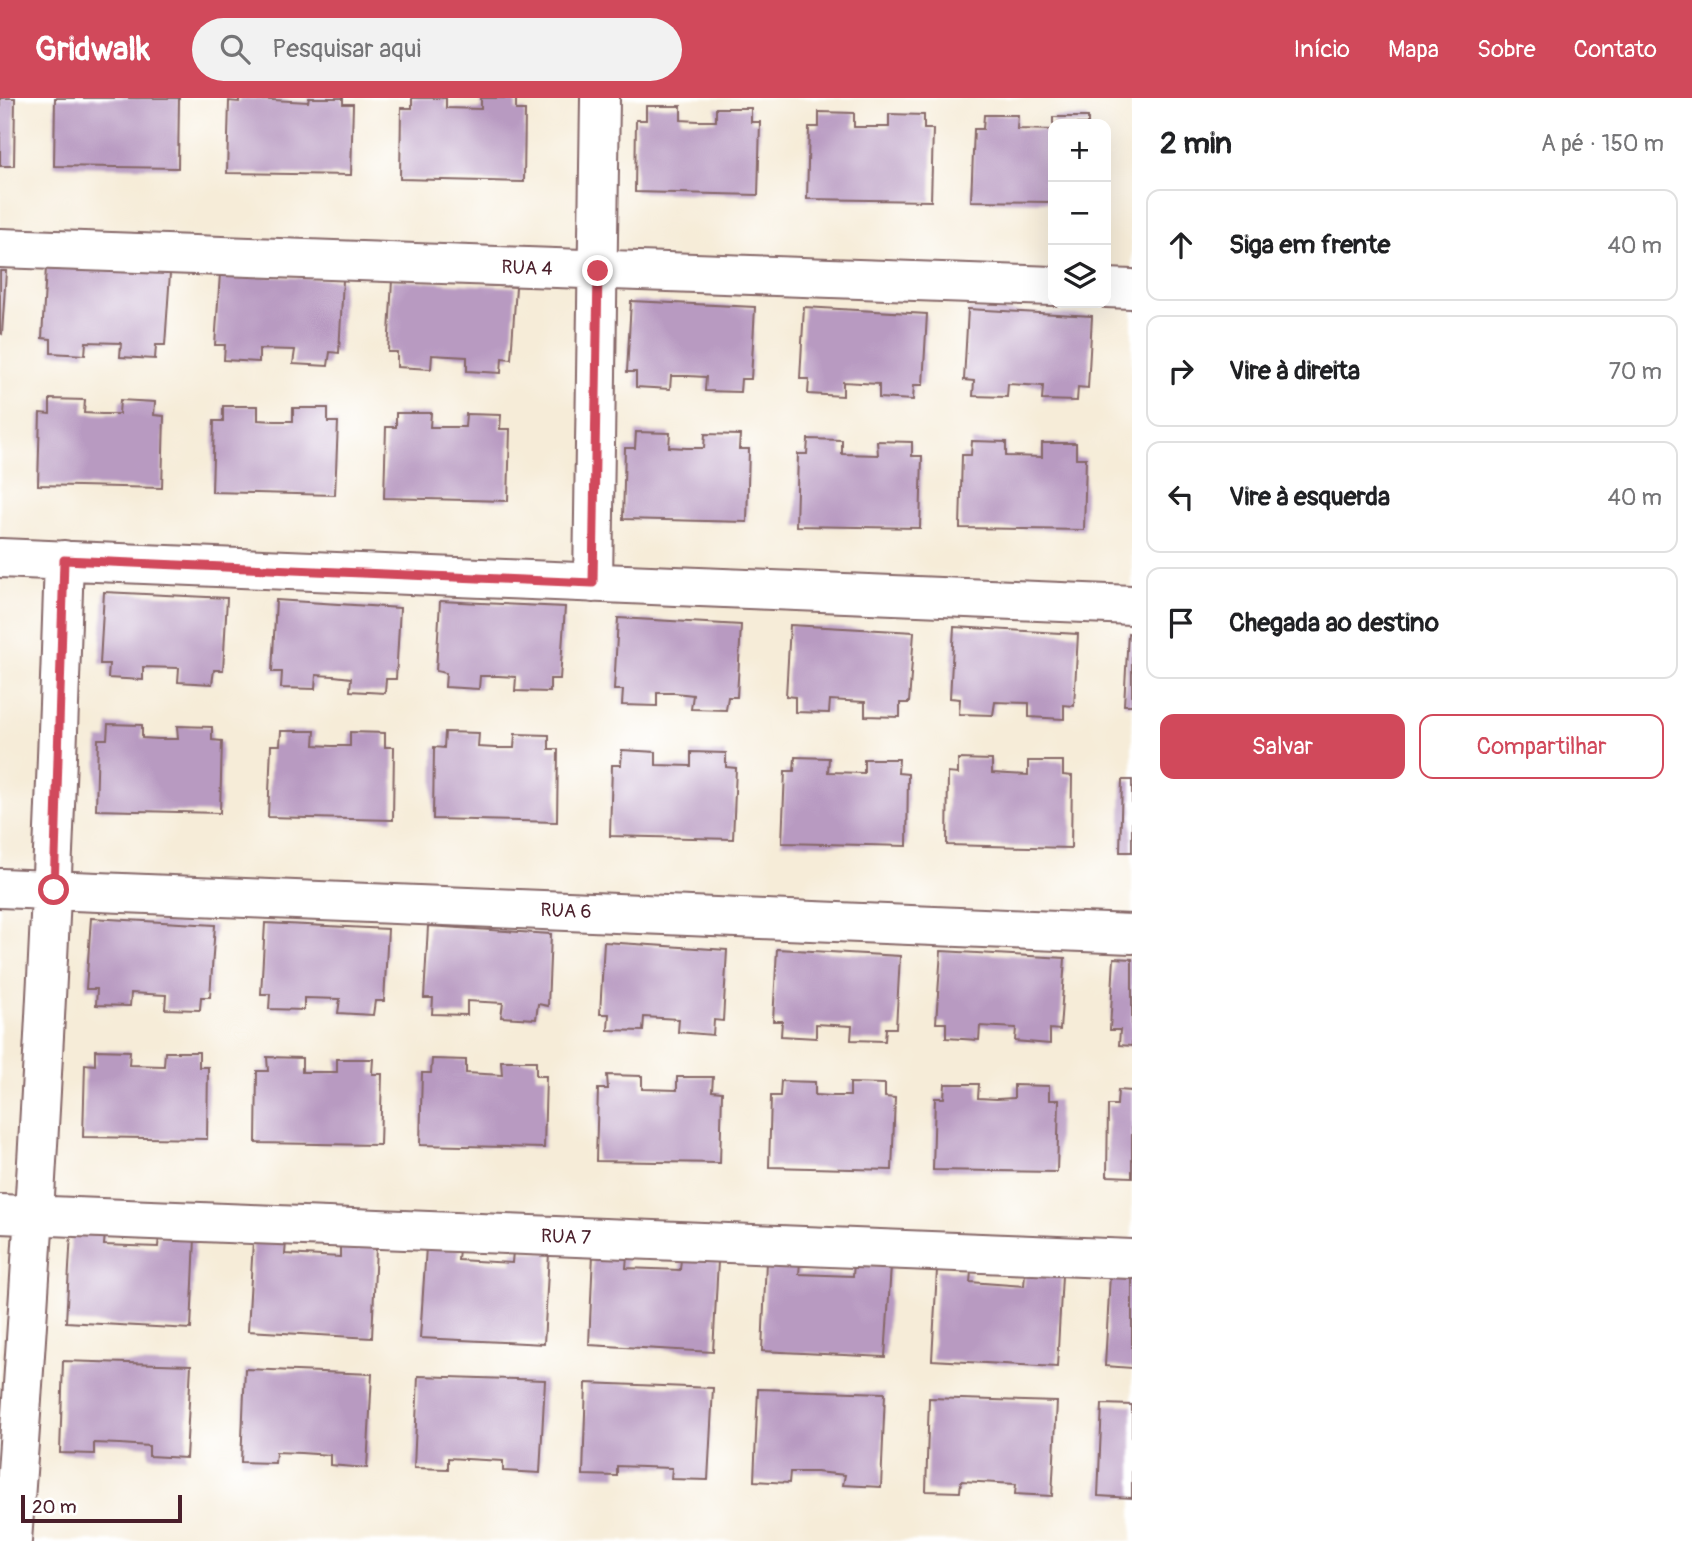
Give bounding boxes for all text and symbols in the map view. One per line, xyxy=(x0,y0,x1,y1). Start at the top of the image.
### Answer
search box xyxy=(192,18,682,81)
text: Gridwalk xyxy=(35,29,150,70)
icon: search xyxy=(216,30,254,68)
text: Pesquisar aqui xyxy=(272,33,421,65)
text: Início xyxy=(1294,35,1350,64)
text: Mapa xyxy=(1388,35,1439,64)
text: Sobre xyxy=(1477,35,1536,64)
text: Contato xyxy=(1574,35,1657,64)
map controls xyxy=(1048,119,1111,308)
button: + xyxy=(1048,119,1111,182)
text: 2 min xyxy=(1160,125,1232,162)
text: A pé · 150 m xyxy=(1541,129,1664,158)
button: − xyxy=(1048,182,1111,245)
icon: ahead xyxy=(1162,226,1200,264)
text: Siga em frente xyxy=(1229,229,1390,261)
text: 40 m xyxy=(1608,231,1662,260)
button: layers xyxy=(1048,245,1111,308)
street label: RUA 4 xyxy=(501,255,553,281)
route end xyxy=(582,255,613,286)
icon: right xyxy=(1162,352,1200,390)
text: Vire à direita xyxy=(1229,355,1360,387)
text: 70 m xyxy=(1609,357,1662,386)
icon: left xyxy=(1162,478,1200,516)
text: Vire à esquerda xyxy=(1229,481,1390,513)
text: 40 m xyxy=(1608,483,1662,512)
icon: arrive xyxy=(1162,604,1200,642)
text: Chegada ao destino xyxy=(1229,607,1439,639)
button: Salvar xyxy=(1160,714,1405,779)
button: Compartilhar xyxy=(1419,714,1664,779)
route start xyxy=(38,874,69,905)
street label: RUA 6 xyxy=(540,898,592,924)
street label: RUA 7 xyxy=(541,1224,591,1250)
scale bar xyxy=(21,1492,182,1524)
text: 20 m xyxy=(32,1495,77,1519)

